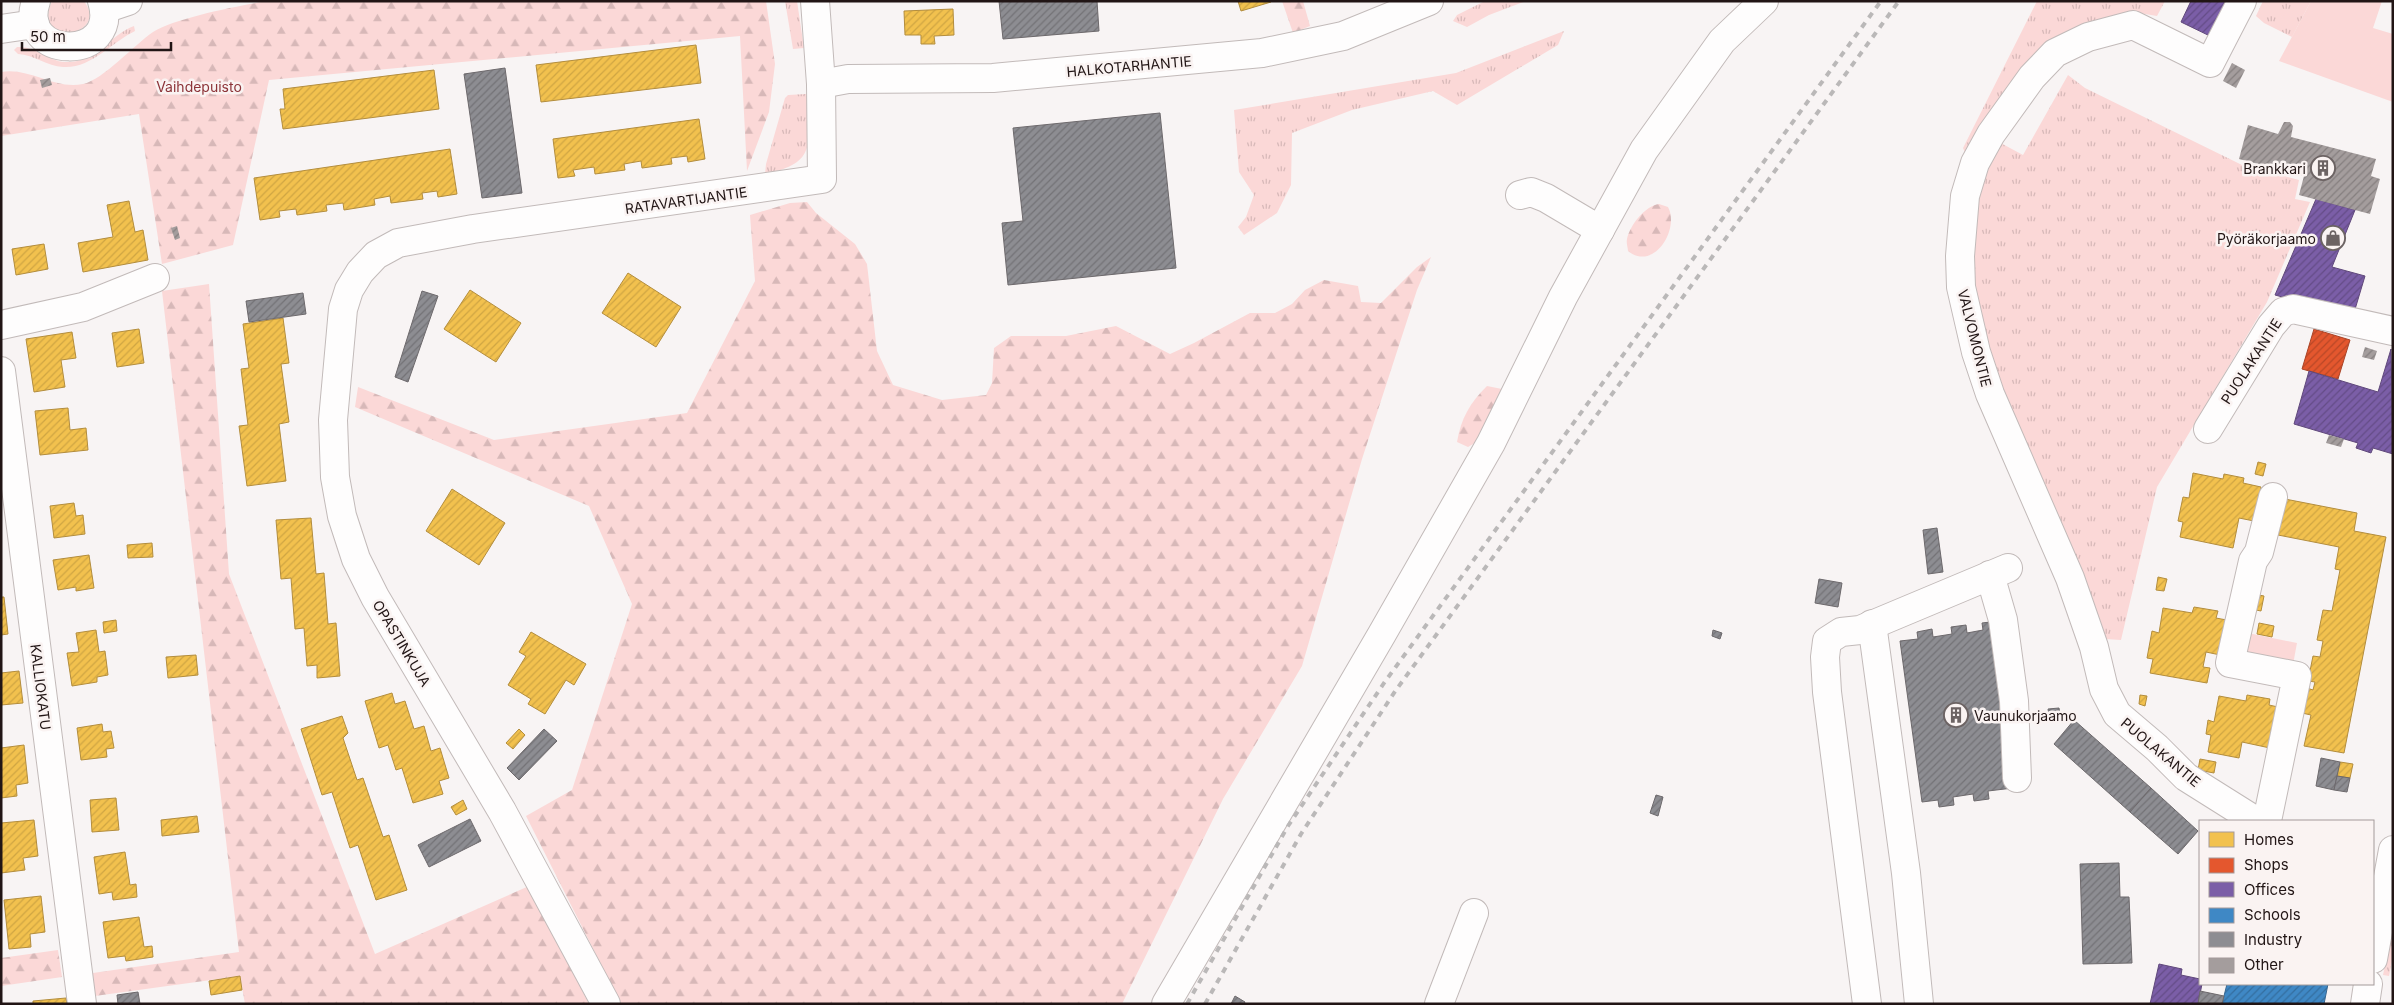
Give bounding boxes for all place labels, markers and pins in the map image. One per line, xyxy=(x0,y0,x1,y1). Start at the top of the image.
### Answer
building icon: Brankkari xyxy=(2310,155,2336,181)
place label: Brankkari xyxy=(2243,160,2306,177)
shop icon: Pyöräkorjaamo xyxy=(2320,225,2346,251)
place label: Pyöräkorjaamo xyxy=(2217,230,2316,247)
building icon: Vaunukorjaamo xyxy=(1943,702,1969,728)
place label: Vaunukorjaamo xyxy=(1974,707,2077,724)

